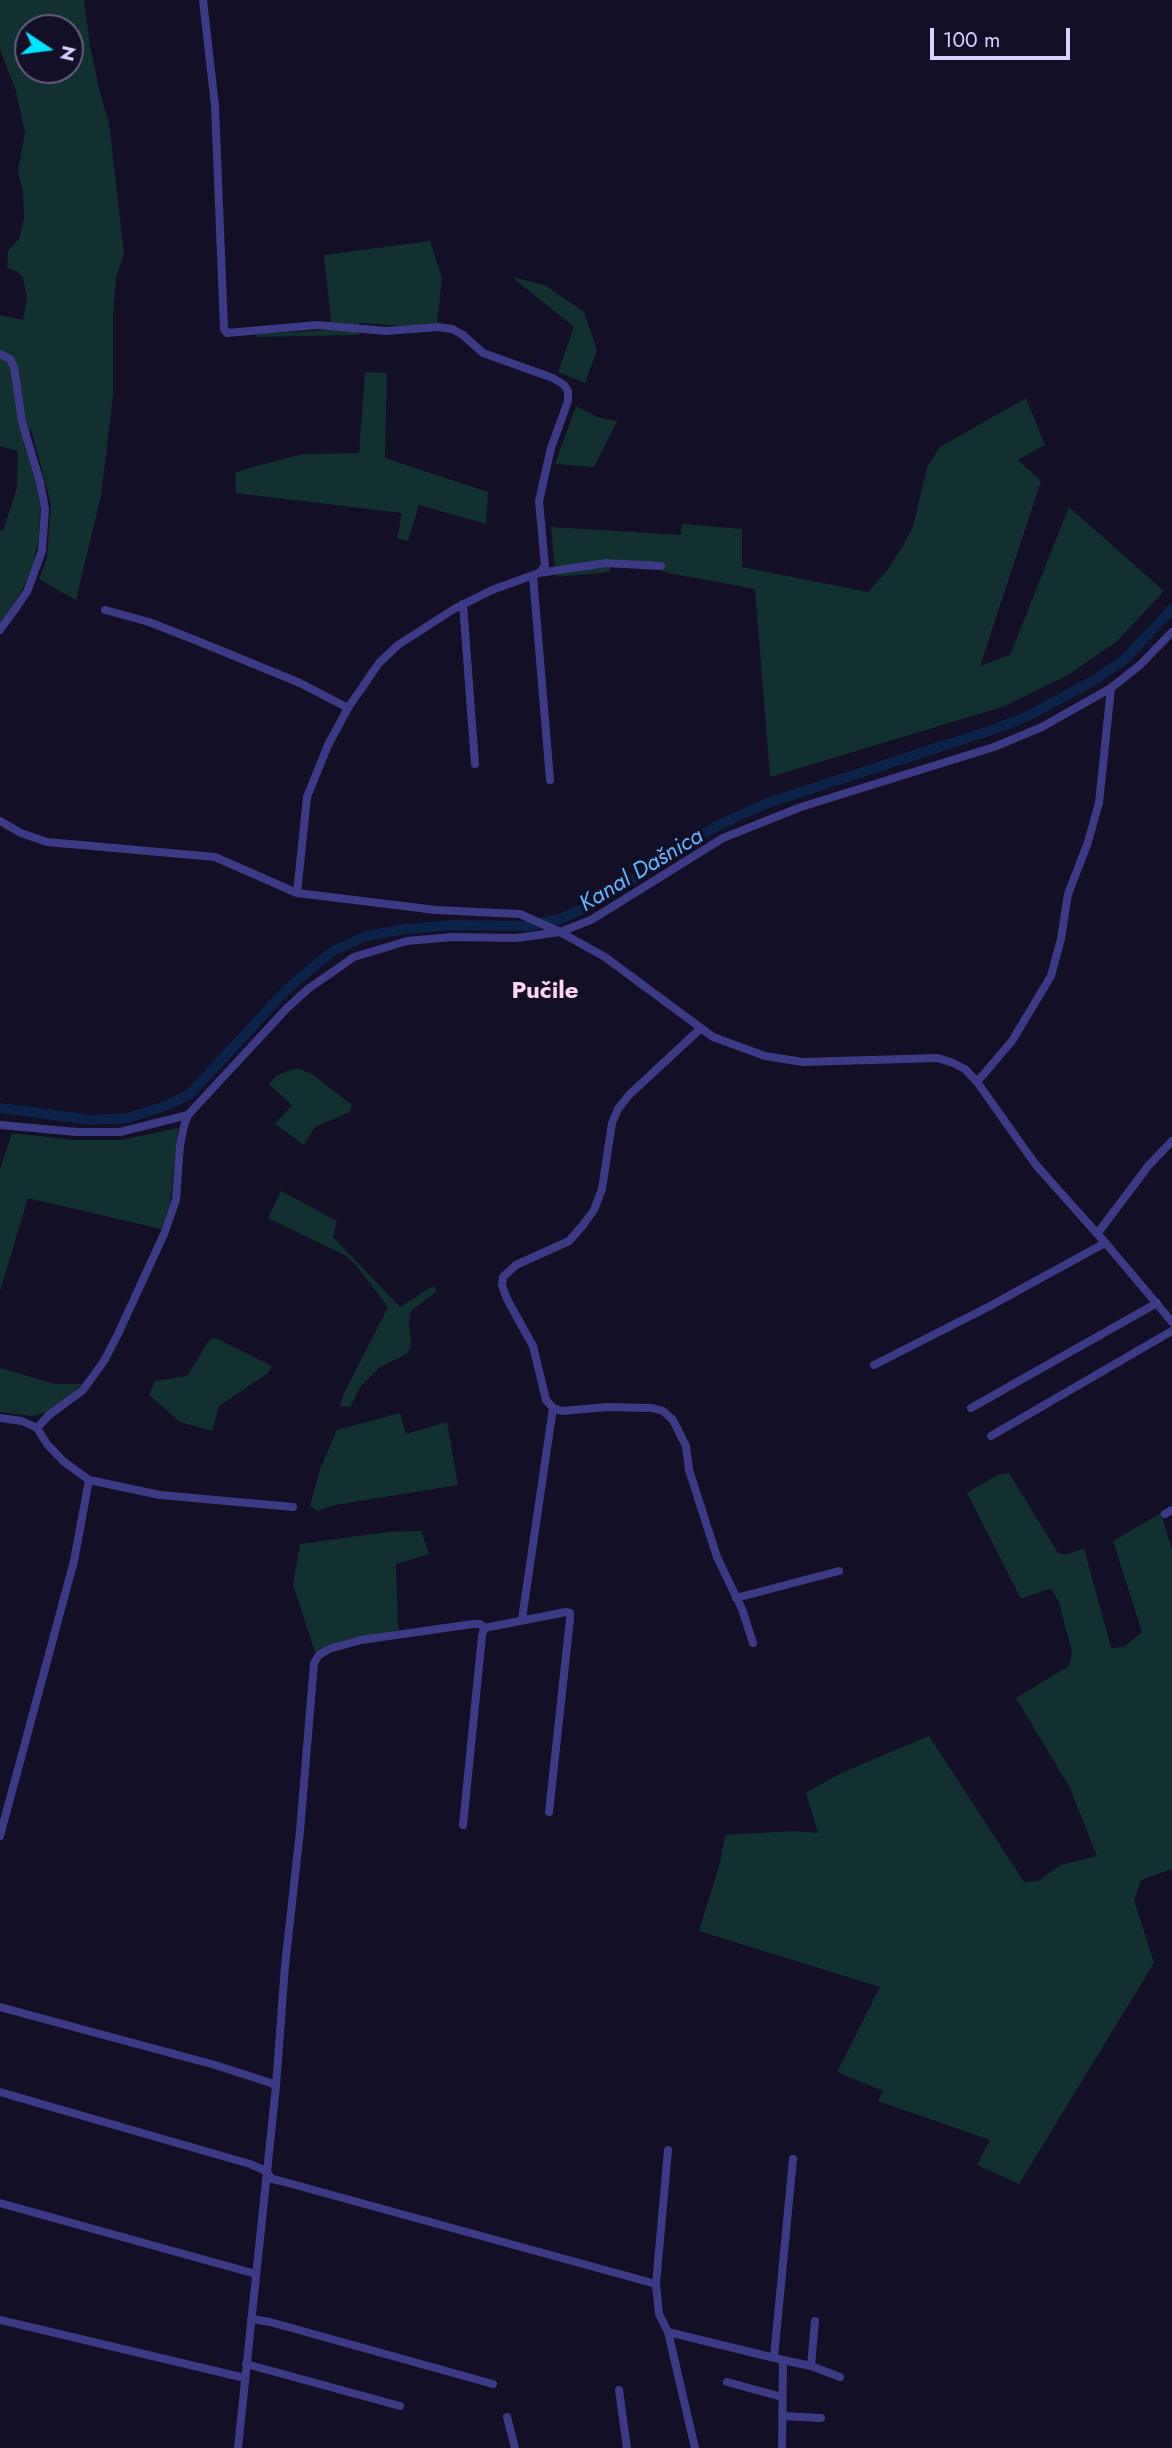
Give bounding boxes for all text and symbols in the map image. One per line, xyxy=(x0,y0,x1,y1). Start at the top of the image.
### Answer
north arrow xyxy=(14,14,84,84)
scale bar xyxy=(934,14,1074,58)
text: 100 m xyxy=(943,25,1000,55)
text: N xyxy=(53,43,83,64)
water label: Kanal Dašnica xyxy=(575,823,709,919)
district label: Pučile xyxy=(512,978,578,1006)

